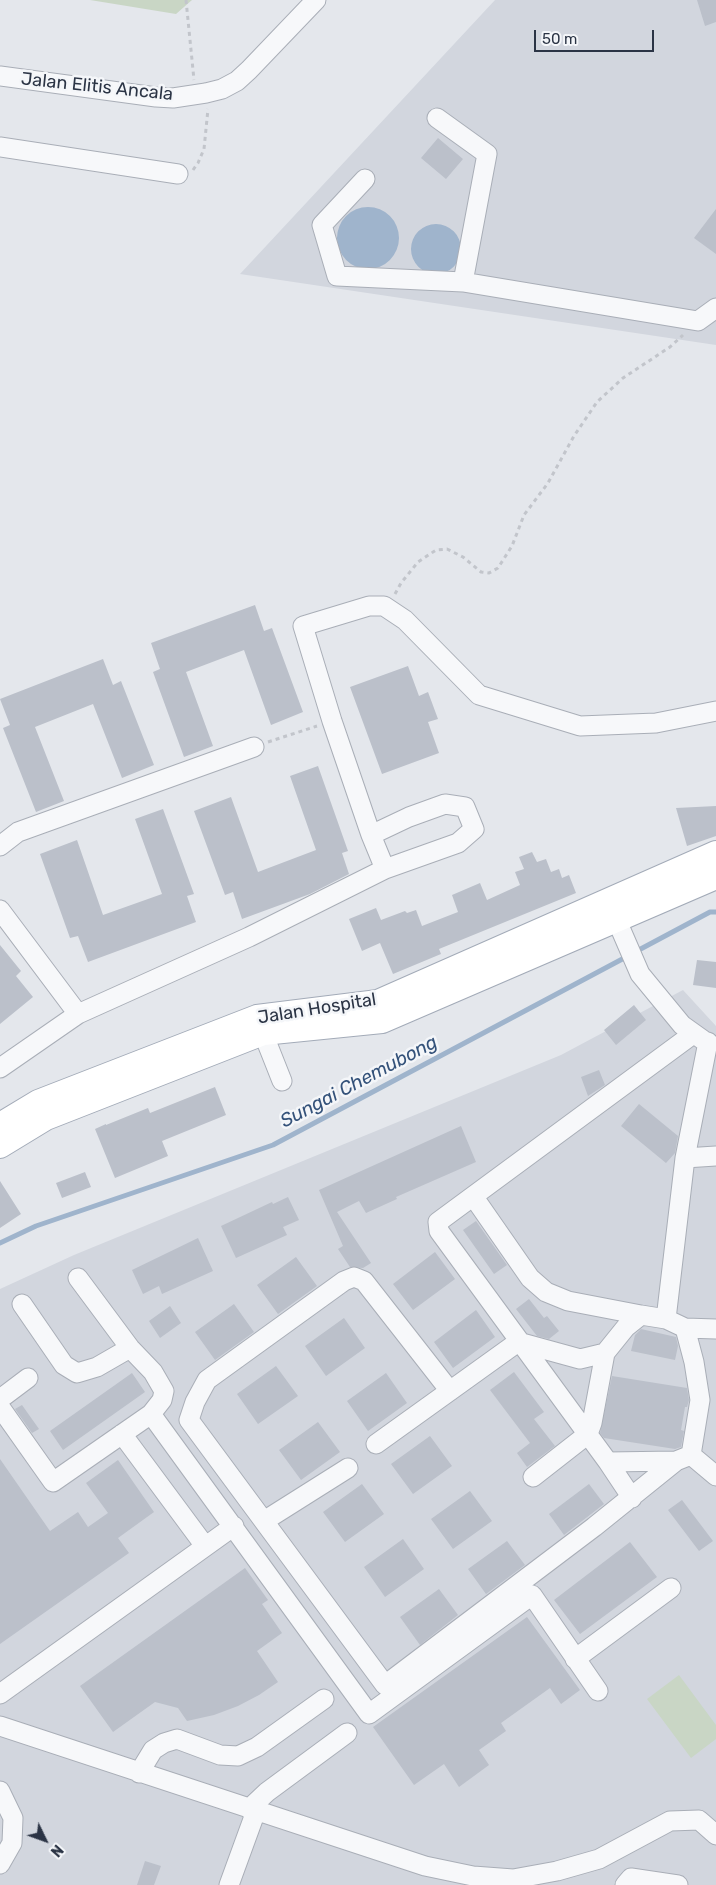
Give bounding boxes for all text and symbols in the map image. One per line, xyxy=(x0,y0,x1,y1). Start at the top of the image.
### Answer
scale bar xyxy=(536,20,656,52)
text: 50 m xyxy=(542,30,577,48)
street label: Jalan Elitis Ancala xyxy=(20,68,174,106)
street label: Jalan Hospital xyxy=(256,989,378,1029)
water label: Sungai Chemubong xyxy=(277,1031,441,1133)
north arrow xyxy=(20,1815,70,1865)
text: N xyxy=(47,1841,66,1860)

